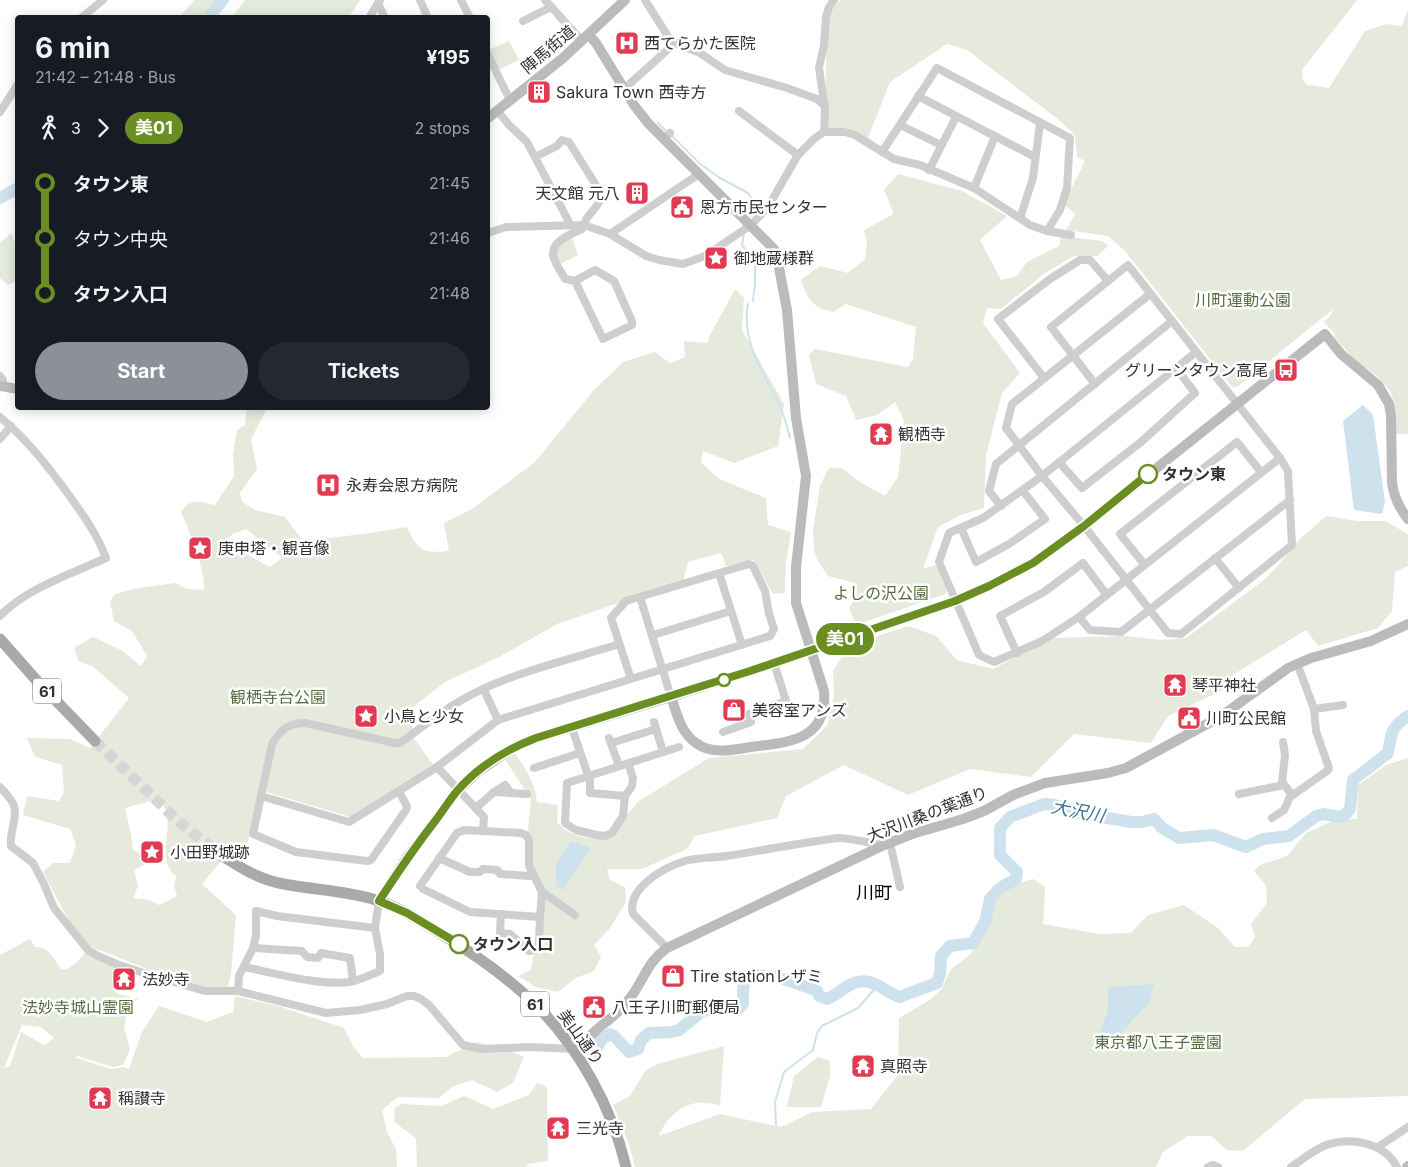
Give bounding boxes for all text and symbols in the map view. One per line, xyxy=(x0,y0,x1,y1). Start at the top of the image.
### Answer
street label: 陣馬街道 xyxy=(517,21,579,77)
hospital icon: 西てらかた医院 xyxy=(614,30,640,56)
text: 6 min xyxy=(35,31,110,65)
place label: 西てらかた医院 xyxy=(644,33,756,53)
text: ¥195 xyxy=(426,46,470,69)
text: 21:42 – 21:48 · Bus xyxy=(35,67,176,87)
building icon: Sakura Town 西寺方 xyxy=(526,79,552,105)
place label: Sakura Town 西寺方 xyxy=(556,82,706,102)
icon: walk xyxy=(35,114,63,142)
icon: forward xyxy=(89,114,117,142)
text: 美01 xyxy=(135,117,173,138)
text: 3 xyxy=(71,118,81,138)
text: 2 stops xyxy=(414,118,470,138)
text: タウン東 xyxy=(73,173,149,196)
text: 21:45 xyxy=(429,173,470,193)
building icon: 天文館 元八 xyxy=(624,180,650,206)
place label: 天文館 元八 xyxy=(535,183,620,203)
public building icon: 恩方市民センター xyxy=(669,194,695,220)
place label: 恩方市民センター xyxy=(700,197,828,217)
text: タウン中央 xyxy=(73,228,168,251)
text: 21:46 xyxy=(429,228,470,248)
place icon: 御地蔵様群 xyxy=(703,245,729,271)
place label: 御地蔵様群 xyxy=(734,248,814,268)
text: タウン入口 xyxy=(73,283,168,306)
text: 21:48 xyxy=(429,283,470,303)
park label: 川町運動公園 xyxy=(1195,290,1291,310)
button: Start xyxy=(35,342,248,400)
button: Tickets xyxy=(258,342,470,400)
bus stop icon: グリーンタウン高尾 xyxy=(1273,357,1299,383)
place label: グリーンタウン高尾 xyxy=(1125,360,1268,380)
temple icon: 観栖寺 xyxy=(868,421,894,447)
place label: 観栖寺 xyxy=(898,424,946,444)
marker: タウン東 xyxy=(1138,464,1158,484)
place label: タウン東 xyxy=(1162,464,1226,484)
hospital icon: 永寿会恩方病院 xyxy=(315,472,341,498)
place label: 永寿会恩方病院 xyxy=(346,475,458,495)
place icon: 庚申塔・観音像 xyxy=(187,535,213,561)
place label: 庚申塔・観音像 xyxy=(218,538,330,558)
park label: よしの沢公園 xyxy=(833,583,929,603)
line badge: 美01 xyxy=(816,623,874,655)
text: 美01 xyxy=(826,628,864,649)
temple icon: 琴平神社 xyxy=(1162,672,1188,698)
unlabelled marker xyxy=(717,673,731,687)
place label: 琴平神社 xyxy=(1192,675,1256,695)
road number: 61 xyxy=(33,678,61,704)
park label: 観栖寺台公園 xyxy=(230,687,326,707)
shop icon: 美容室アンズ xyxy=(721,697,747,723)
place label: 美容室アンズ xyxy=(752,700,847,720)
place icon: 小鳥と少女 xyxy=(353,703,379,729)
public building icon: 川町公民館 xyxy=(1176,705,1202,731)
place label: 小鳥と少女 xyxy=(384,706,464,726)
place label: 川町公民館 xyxy=(1206,708,1286,728)
street label: 大沢川桑の葉通り xyxy=(864,782,990,846)
water label: 大沢川 xyxy=(1049,796,1108,827)
place icon: 小田野城跡 xyxy=(139,839,165,865)
place label: 小田野城跡 xyxy=(170,842,250,862)
district label: 川町 xyxy=(856,882,892,903)
marker: タウン入口 xyxy=(449,934,469,954)
place label: タウン入口 xyxy=(473,934,553,954)
shop icon: Tire stationレザミ xyxy=(660,963,686,989)
temple icon: 法妙寺 xyxy=(111,966,137,992)
place label: Tire stationレザミ xyxy=(690,966,823,986)
place label: 法妙寺 xyxy=(142,969,190,989)
road number: 61 xyxy=(521,992,549,1016)
public building icon: 八王子川町郵便局 xyxy=(581,994,607,1020)
park label: 法妙寺城山霊園 xyxy=(22,997,134,1017)
place label: 八王子川町郵便局 xyxy=(612,997,740,1017)
street label: 美山通り xyxy=(554,1005,608,1069)
park label: 東京都八王子霊園 xyxy=(1094,1032,1222,1052)
temple icon: 真照寺 xyxy=(850,1053,876,1079)
place label: 真照寺 xyxy=(880,1056,928,1076)
temple icon: 稱讃寺 xyxy=(87,1085,113,1111)
place label: 稱讃寺 xyxy=(118,1088,166,1108)
temple icon: 三光寺 xyxy=(545,1115,571,1141)
place label: 三光寺 xyxy=(576,1118,624,1138)

